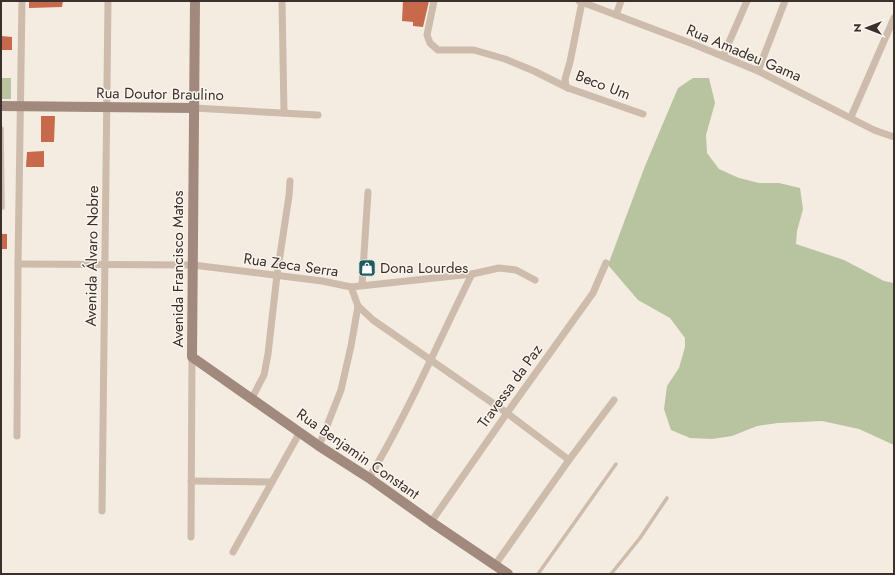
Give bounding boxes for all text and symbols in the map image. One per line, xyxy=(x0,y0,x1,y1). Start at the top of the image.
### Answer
north arrow xyxy=(847,8,887,48)
street label: Rua Amadeu Gama xyxy=(683,19,805,87)
text: N xyxy=(849,24,865,32)
street label: Beco Um xyxy=(572,65,634,105)
street label: Rua Doutor Braulino xyxy=(96,82,224,106)
street label: Avenida Álvaro Nobre xyxy=(80,185,104,327)
street label: Avenida Francisco Matos xyxy=(167,191,189,347)
street label: Rua Zeca Serra xyxy=(242,247,340,283)
place label: Dona Lourdes xyxy=(380,257,468,279)
shop icon: Dona Lourdes xyxy=(357,258,377,278)
street label: Travessa da Paz xyxy=(472,340,548,432)
street label: Rua Benjamin Constant xyxy=(292,403,424,505)

